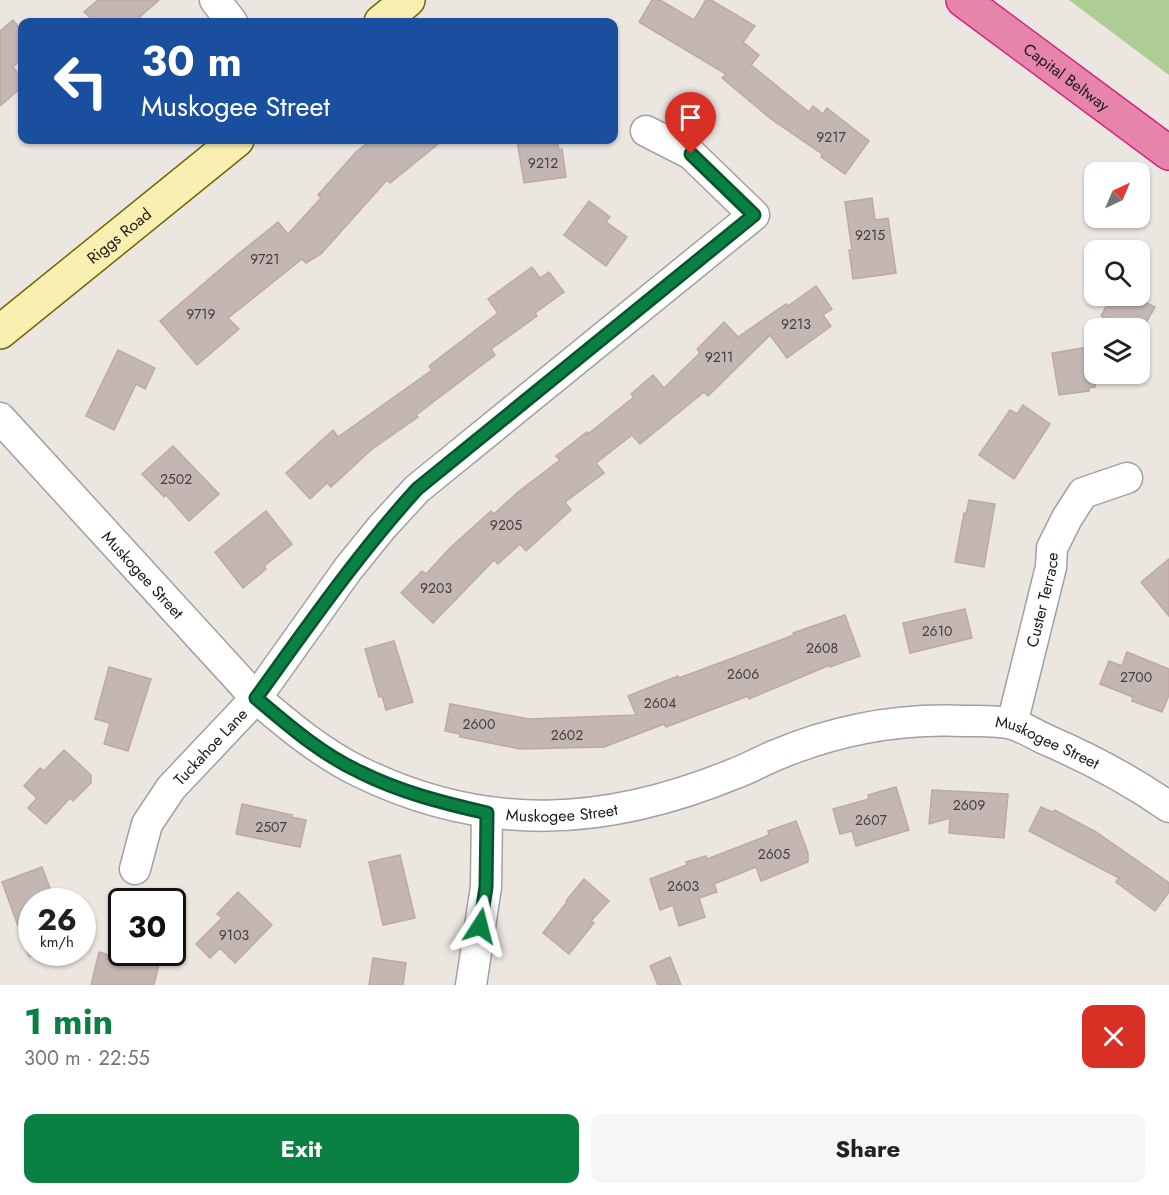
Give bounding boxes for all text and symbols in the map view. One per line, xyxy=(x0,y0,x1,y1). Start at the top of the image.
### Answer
text: 30 m xyxy=(141,31,242,92)
street label: Capital Beltway xyxy=(1019,37,1115,117)
icon: left xyxy=(42,42,120,120)
text: Muskogee Street xyxy=(141,87,330,126)
pin xyxy=(665,92,716,154)
icon: arrive xyxy=(674,101,707,134)
house number: 9217 xyxy=(816,127,846,147)
house number: 9212 xyxy=(528,153,558,173)
north arrow xyxy=(1084,162,1150,228)
map controls xyxy=(1084,162,1150,384)
street label: Riggs Road xyxy=(82,202,156,269)
house number: 9215 xyxy=(855,225,885,245)
button: search xyxy=(1084,240,1150,306)
house number: 9721 xyxy=(250,249,280,269)
house number: 9719 xyxy=(186,304,216,324)
house number: 9213 xyxy=(781,314,811,334)
button: layers xyxy=(1084,318,1150,384)
house number: 9211 xyxy=(705,347,733,367)
house number: 2502 xyxy=(160,469,192,489)
house number: 9205 xyxy=(490,515,522,535)
street label: Muskogee Street xyxy=(97,525,189,624)
street label: Custer Terrace xyxy=(1020,552,1063,650)
house number: 9203 xyxy=(420,578,452,598)
house number: 2610 xyxy=(922,621,952,641)
house number: 2608 xyxy=(806,638,838,658)
house number: 2606 xyxy=(727,664,759,684)
house number: 2700 xyxy=(1120,667,1152,687)
house number: 2604 xyxy=(644,693,676,713)
street label: Tuckahoe Lane xyxy=(168,703,253,790)
street label: Muskogee Street xyxy=(994,710,1104,774)
house number: 2600 xyxy=(463,714,495,734)
house number: 2602 xyxy=(551,725,583,745)
house number: 2609 xyxy=(953,795,985,815)
street label: Muskogee Street xyxy=(505,797,620,827)
house number: 2607 xyxy=(855,810,888,830)
house number: 2507 xyxy=(255,817,287,837)
house number: 2605 xyxy=(758,844,790,864)
house number: 2603 xyxy=(667,876,699,896)
speed limit sign: 30 xyxy=(108,888,186,966)
position arrow xyxy=(448,894,512,958)
text: 26 xyxy=(37,898,77,941)
house number: 9103 xyxy=(219,925,250,945)
text: km/h xyxy=(40,931,74,953)
text: 1 min xyxy=(24,995,113,1047)
button: close xyxy=(1082,1005,1145,1068)
text: 300 m · 22:55 xyxy=(24,1044,150,1073)
button: Exit xyxy=(24,1114,579,1183)
button: Share xyxy=(591,1114,1145,1183)

